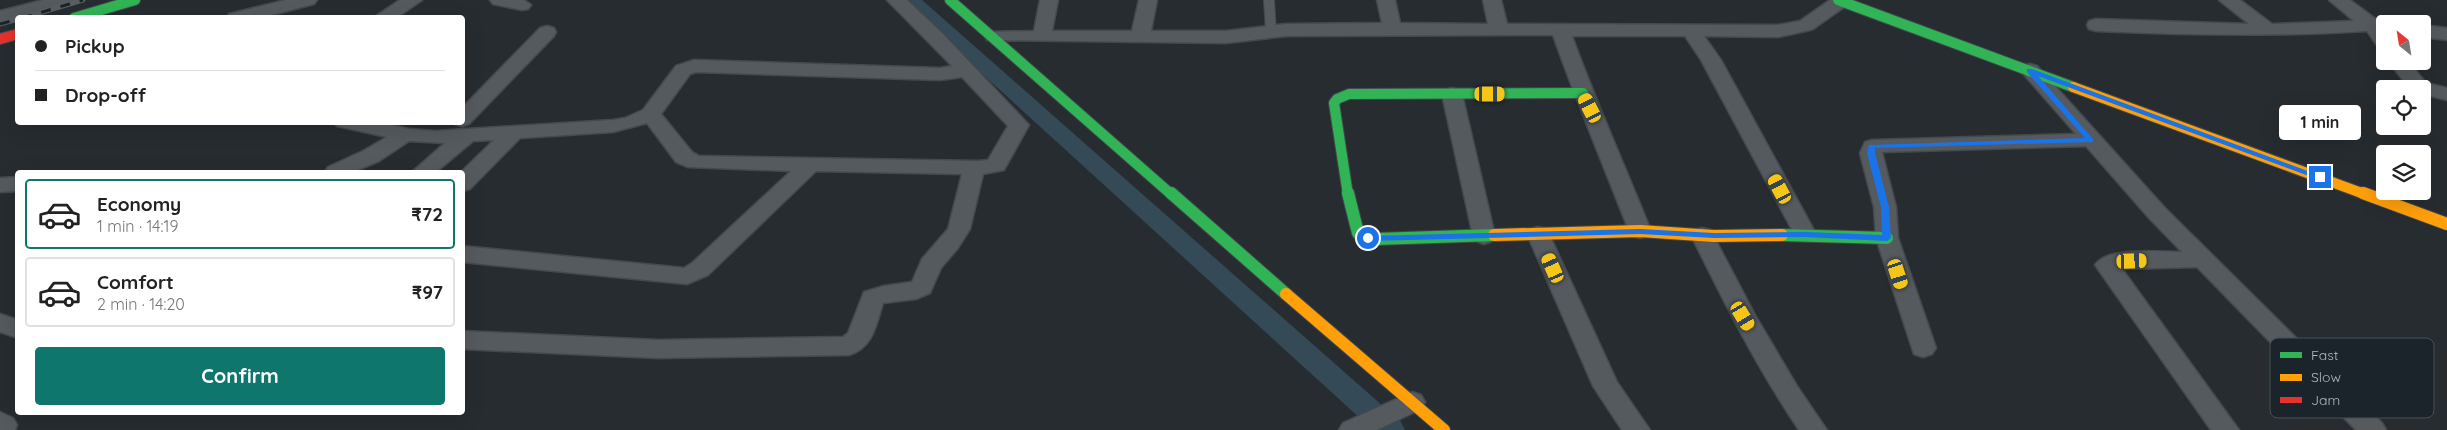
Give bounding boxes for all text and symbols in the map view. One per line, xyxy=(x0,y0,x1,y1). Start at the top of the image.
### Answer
north arrow xyxy=(2376,15,2431,70)
map controls xyxy=(2376,15,2431,200)
text: Pickup xyxy=(65,34,125,58)
button: locate xyxy=(2376,80,2431,135)
text: Drop-off xyxy=(65,83,146,107)
car xyxy=(1475,87,1505,102)
car xyxy=(1576,91,1603,125)
callout: 1 min xyxy=(2279,104,2361,140)
text: 1 min xyxy=(2301,112,2339,132)
button: layers xyxy=(2376,145,2431,200)
route end xyxy=(2309,166,2331,188)
car xyxy=(1766,172,1793,206)
icon: car xyxy=(37,192,82,237)
text: Economy xyxy=(97,192,181,216)
text: ₹72 xyxy=(411,202,443,226)
text: 1 min · 14:19 xyxy=(97,216,178,236)
route start xyxy=(1357,227,1379,249)
car xyxy=(1540,251,1565,285)
car xyxy=(2116,253,2147,269)
car xyxy=(1886,257,1909,291)
icon: car xyxy=(37,270,82,315)
text: Comfort xyxy=(97,270,174,294)
text: ₹97 xyxy=(412,280,443,304)
text: 2 min · 14:20 xyxy=(97,294,185,314)
car xyxy=(1728,299,1757,333)
legend xyxy=(2270,338,2434,418)
text: Fast xyxy=(2311,346,2339,364)
button: Confirm xyxy=(35,347,445,405)
text: Slow xyxy=(2311,368,2341,386)
text: Jam xyxy=(2311,391,2340,409)

